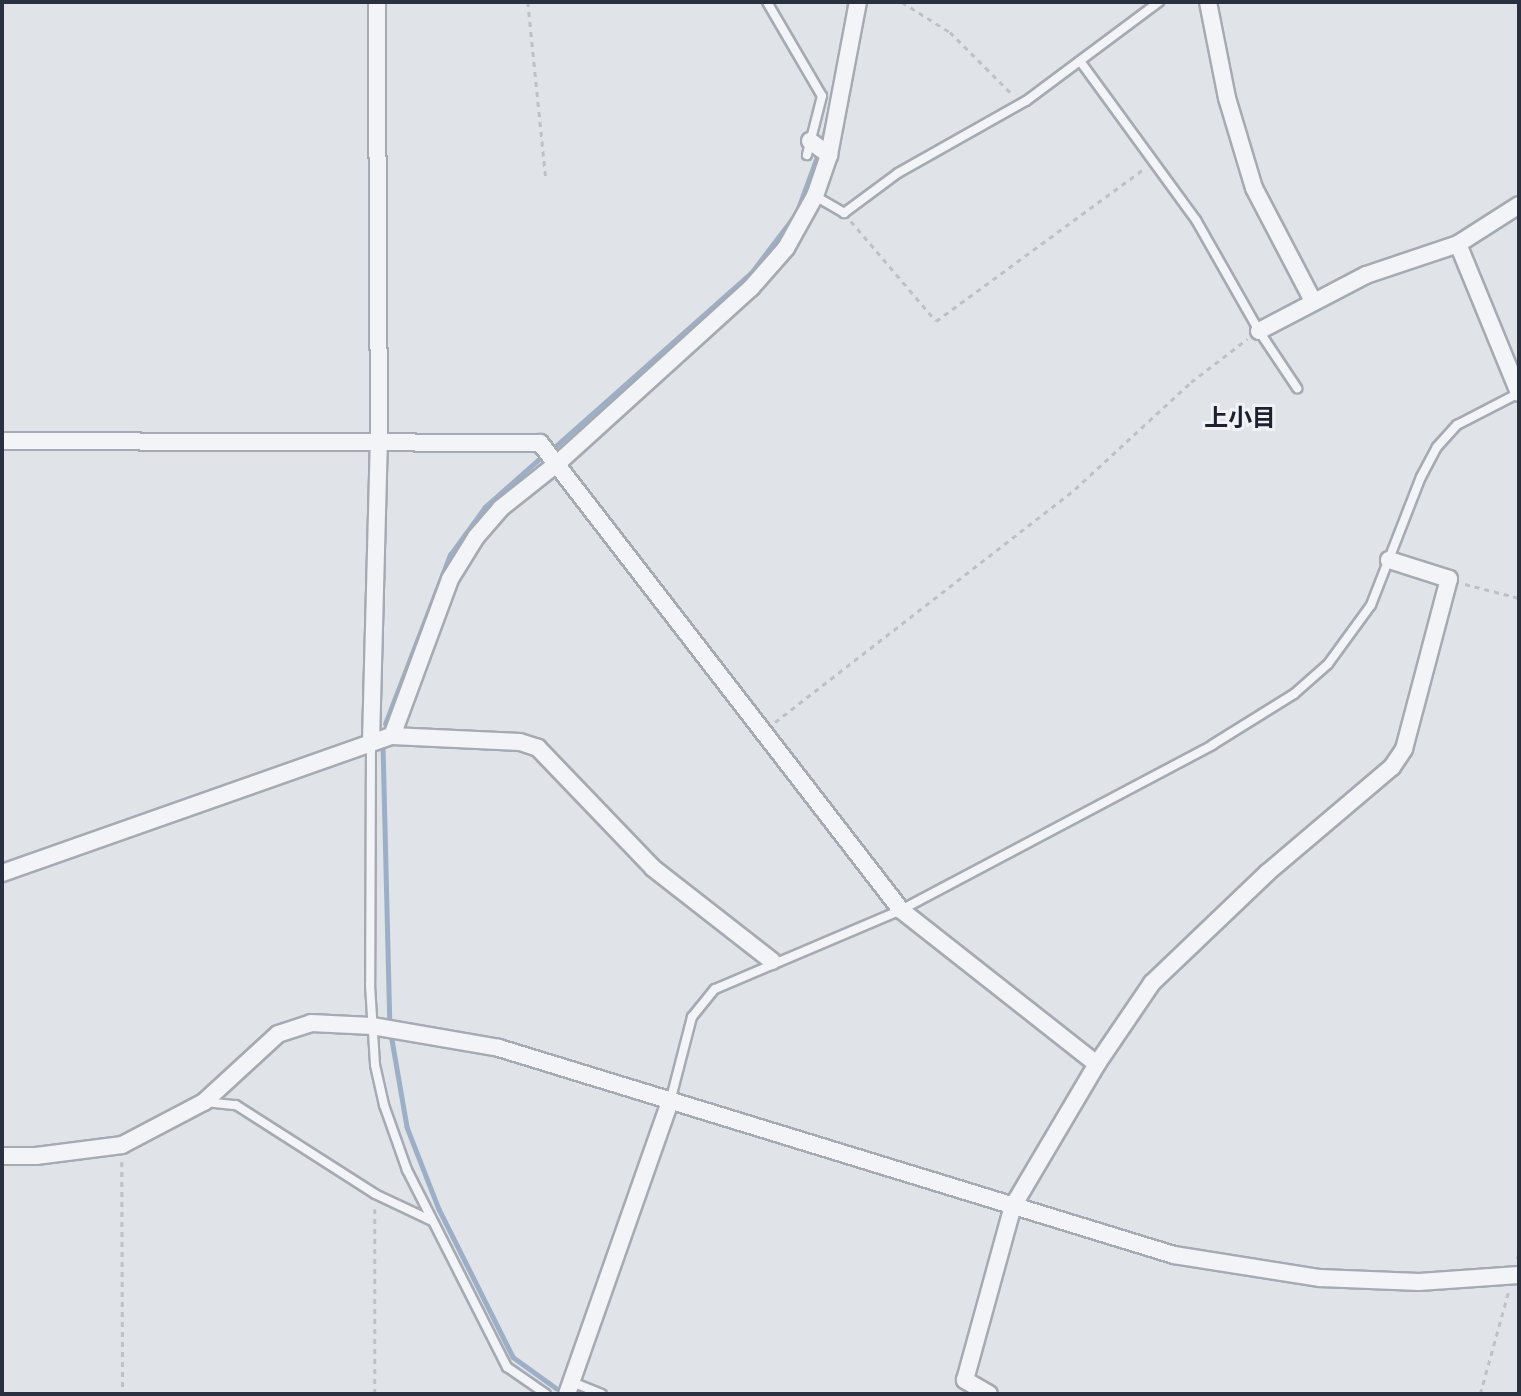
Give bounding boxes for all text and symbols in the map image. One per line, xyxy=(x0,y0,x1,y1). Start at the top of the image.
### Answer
district label: 上小目 xyxy=(1204,404,1276,432)

